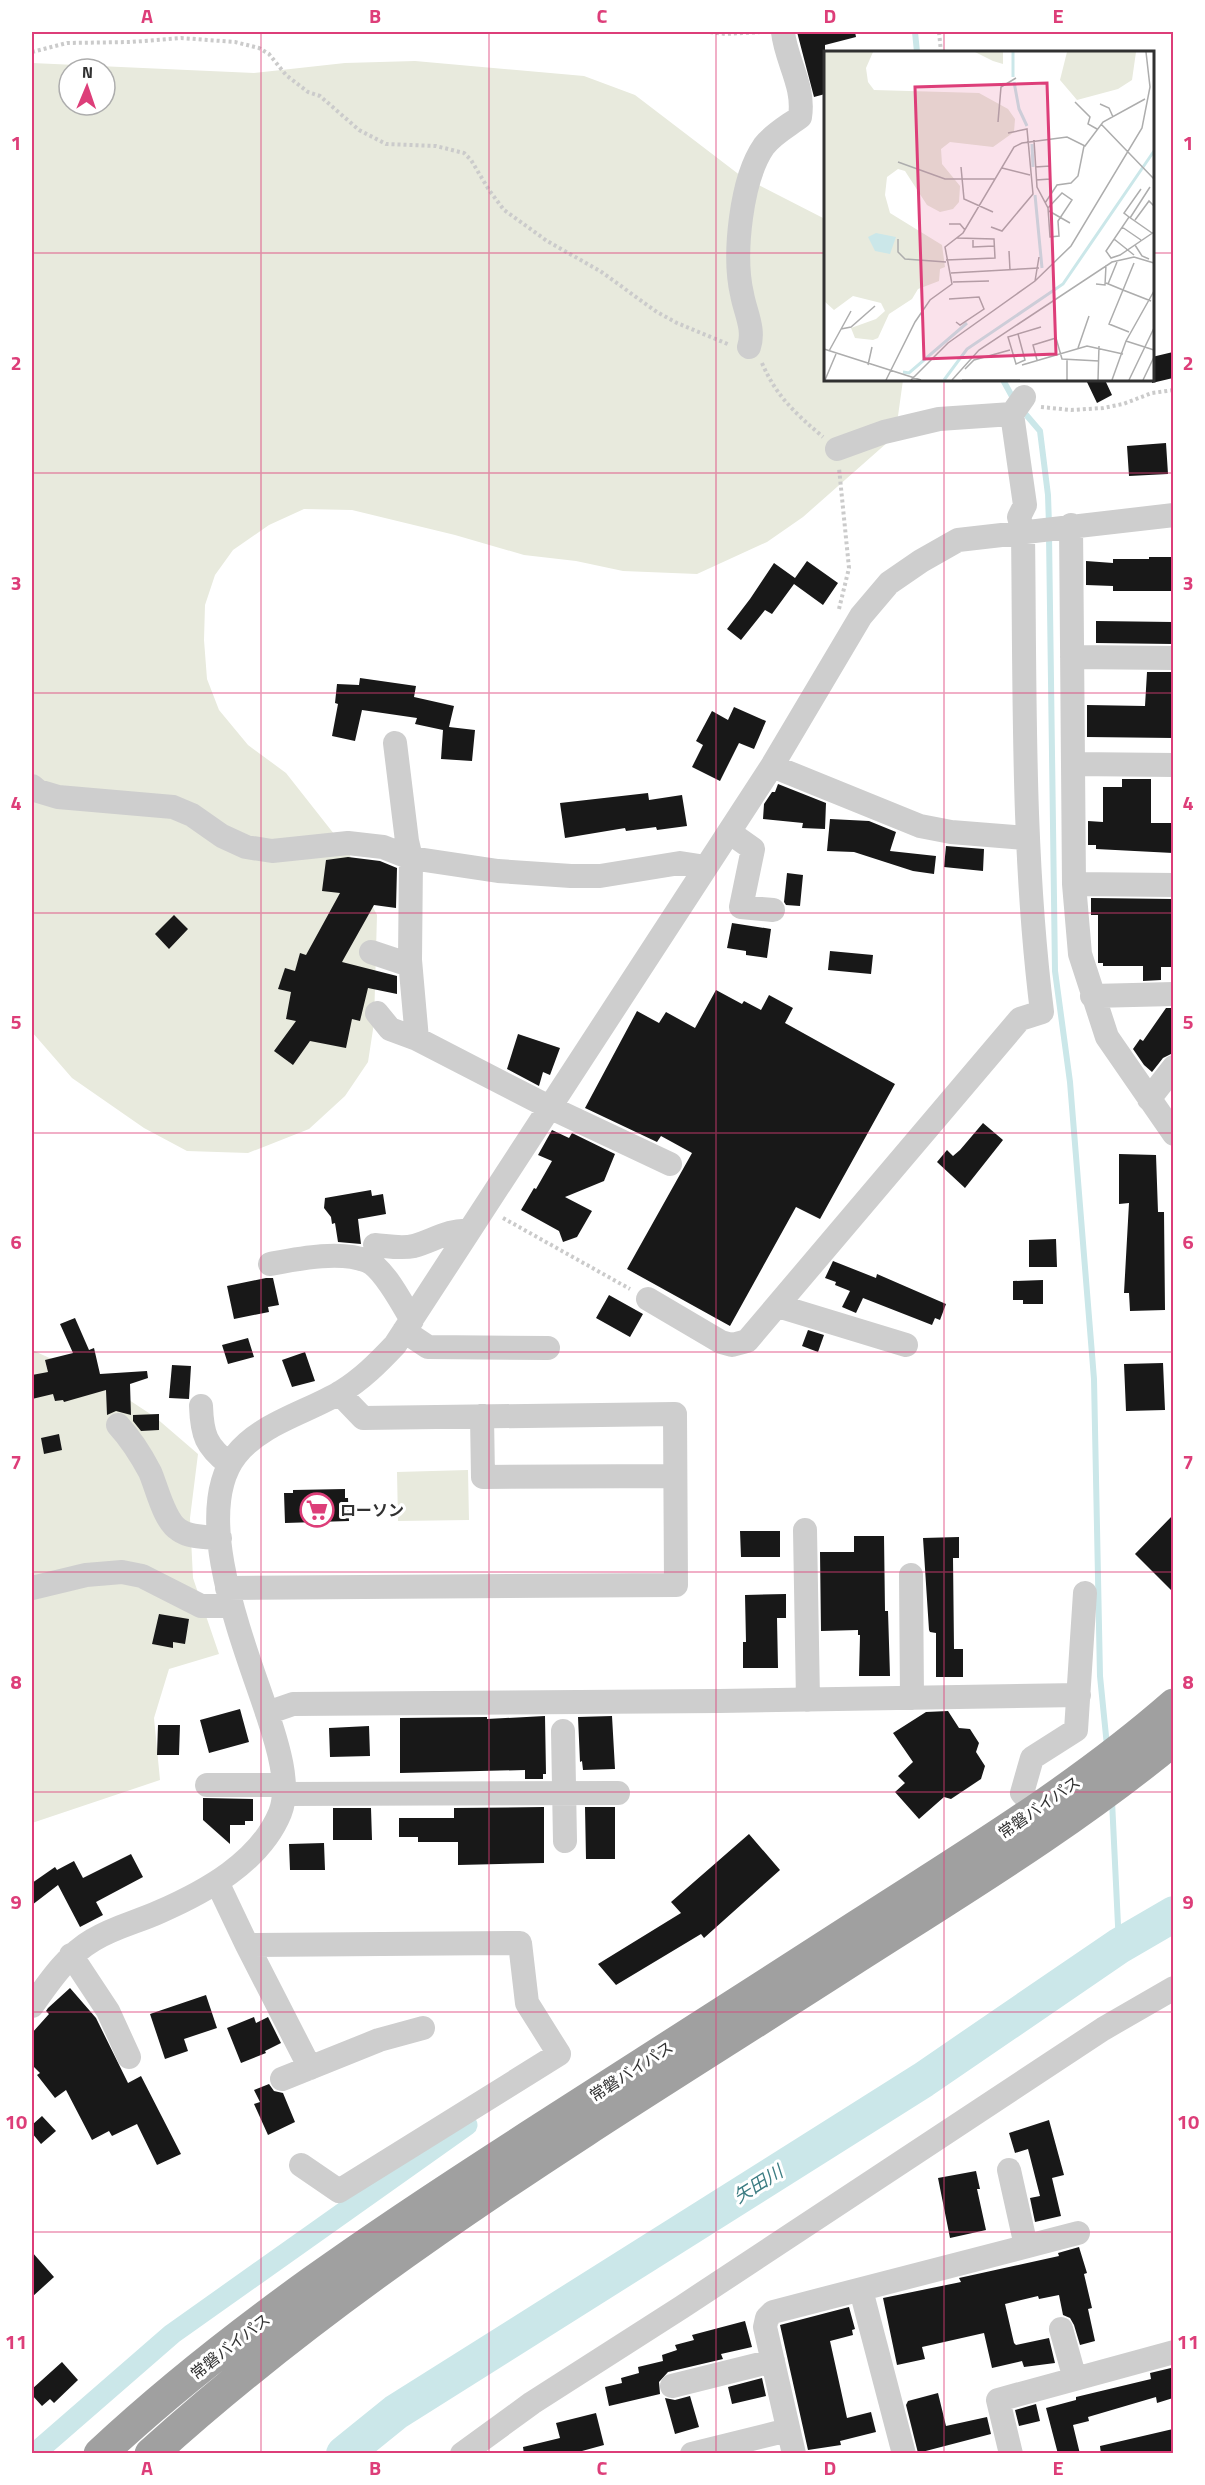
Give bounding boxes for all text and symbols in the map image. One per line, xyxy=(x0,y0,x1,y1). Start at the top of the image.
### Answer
text: A xyxy=(141,0,153,31)
text: B xyxy=(369,0,381,31)
text: C xyxy=(597,0,608,31)
text: D xyxy=(824,0,836,31)
text: E xyxy=(1052,0,1064,31)
inset map xyxy=(824,51,1154,381)
north arrow xyxy=(57,57,117,117)
text: N xyxy=(82,60,93,84)
text: 1 xyxy=(10,127,22,158)
text: 1 xyxy=(1182,127,1194,158)
text: 2 xyxy=(10,347,22,378)
text: 2 xyxy=(1182,347,1194,378)
text: 3 xyxy=(10,567,22,598)
text: 3 xyxy=(1182,567,1194,598)
text: 4 xyxy=(10,787,22,818)
text: 4 xyxy=(1182,787,1194,818)
text: 5 xyxy=(10,1006,22,1037)
text: 5 xyxy=(1182,1006,1194,1037)
text: 6 xyxy=(10,1226,22,1257)
text: 6 xyxy=(1182,1226,1194,1257)
text: 7 xyxy=(10,1446,22,1477)
text: 7 xyxy=(1182,1446,1194,1477)
supermarket icon: ローソン xyxy=(299,1492,335,1528)
place label: ローソン xyxy=(340,1498,404,1522)
text: 8 xyxy=(10,1666,22,1697)
text: 8 xyxy=(1182,1666,1194,1697)
street label: 常磐バイパス xyxy=(993,1770,1085,1844)
text: 9 xyxy=(10,1886,22,1917)
text: 9 xyxy=(1182,1886,1194,1917)
street label: 常磐バイパス xyxy=(584,2035,678,2107)
text: 10 xyxy=(5,2106,27,2137)
text: 10 xyxy=(1177,2106,1199,2137)
water label: 矢田川 xyxy=(728,2157,790,2210)
street label: 常磐バイパス xyxy=(185,2307,275,2385)
text: 11 xyxy=(5,2326,27,2357)
text: 11 xyxy=(1177,2326,1199,2357)
text: A xyxy=(141,2452,153,2483)
text: B xyxy=(369,2452,381,2483)
text: C xyxy=(597,2452,608,2483)
text: D xyxy=(824,2452,836,2483)
text: E xyxy=(1052,2452,1064,2483)

